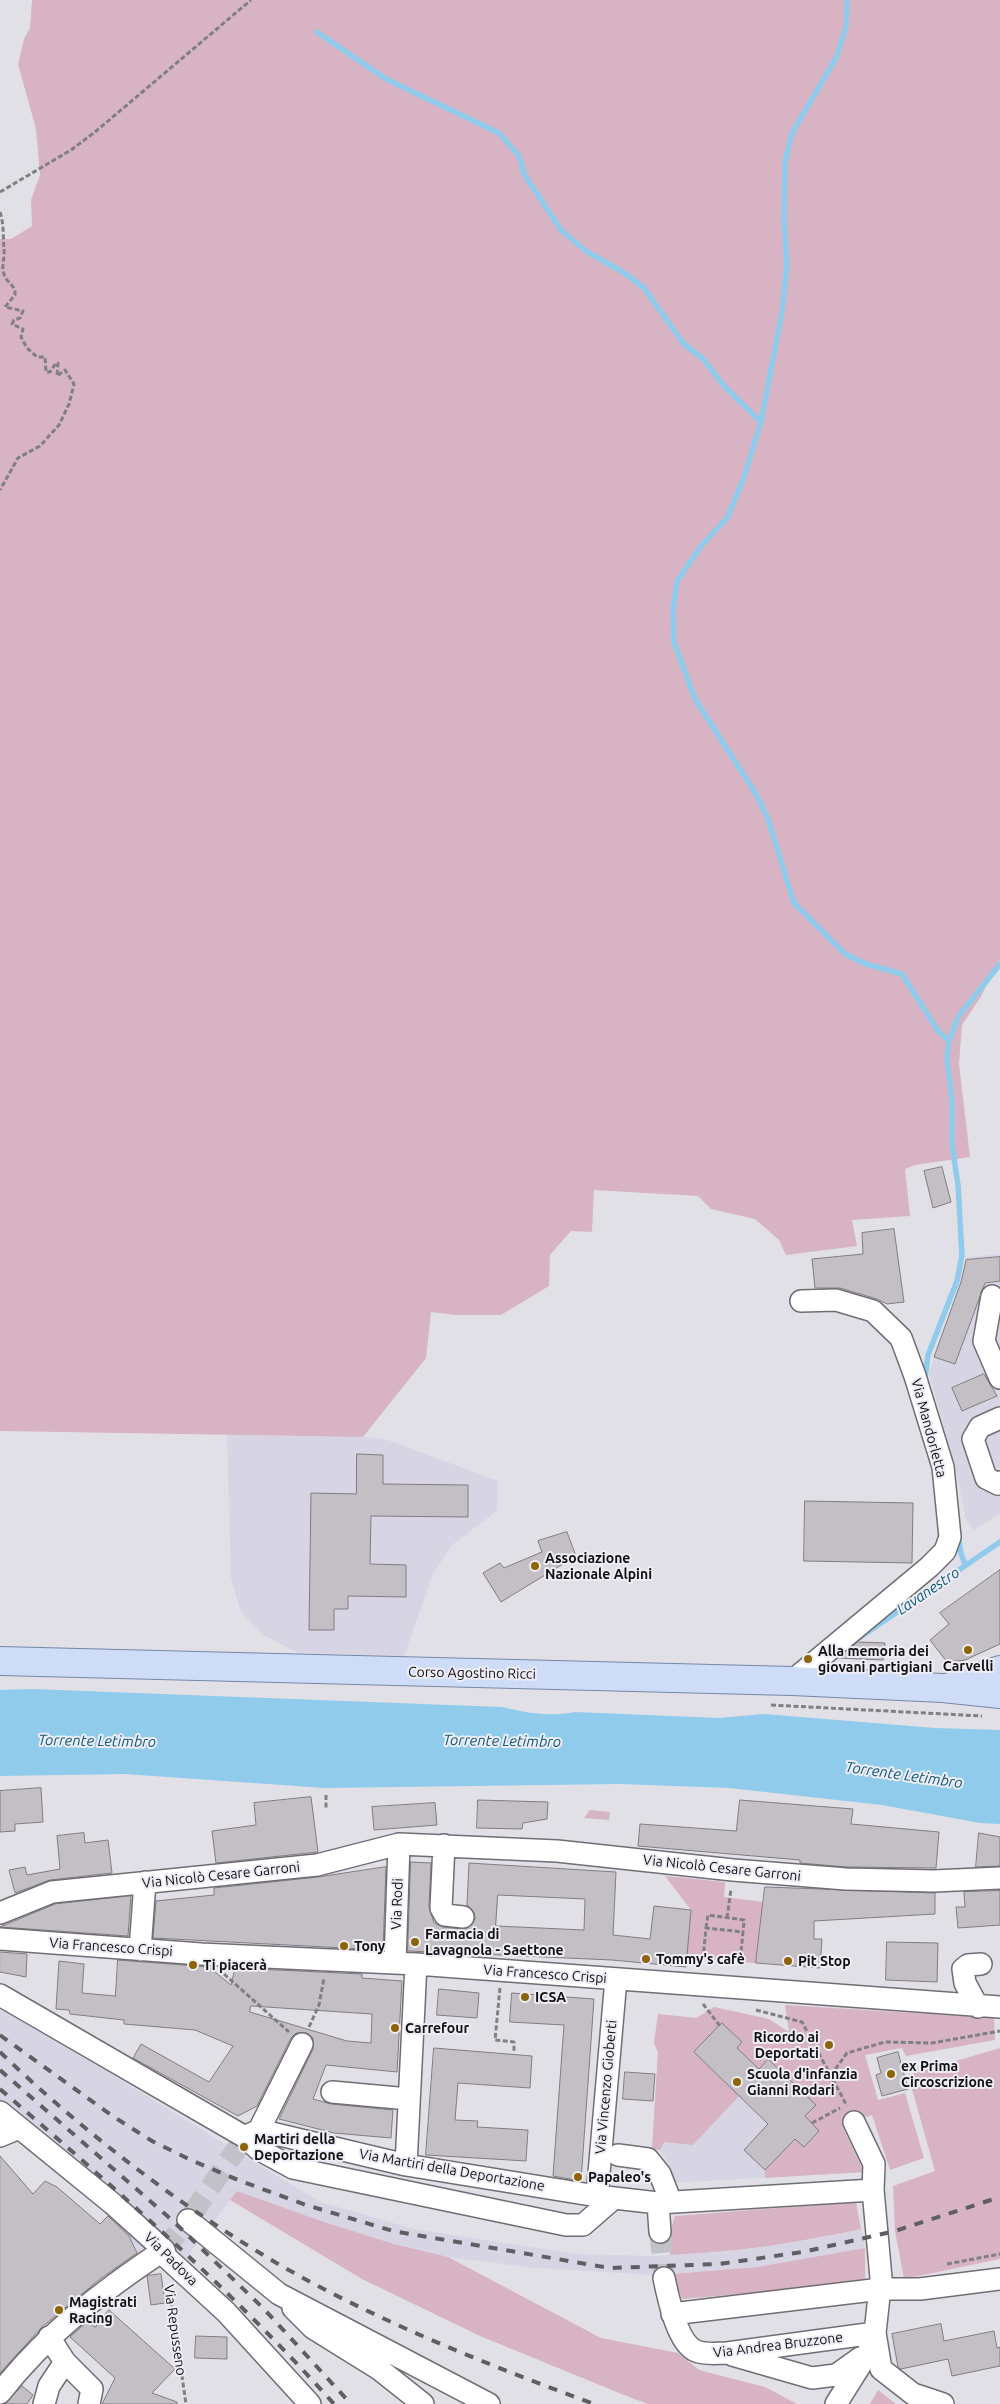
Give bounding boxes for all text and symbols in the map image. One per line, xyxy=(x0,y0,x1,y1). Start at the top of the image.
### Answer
street label: Via Mandorletta xyxy=(908,1377,950,1479)
place label: Associazione Nazionale Alpini xyxy=(545,1550,652,1582)
marker: Associazione Nazionale Alpini xyxy=(529,1560,541,1572)
water label: Lavanestro xyxy=(893,1563,963,1619)
place label: Alla memoria dei giovani partigiani xyxy=(818,1643,932,1675)
marker: Carvelli xyxy=(962,1644,974,1656)
marker: Alla memoria dei giovani partigiani xyxy=(802,1653,814,1665)
place label: Carvelli xyxy=(943,1658,993,1674)
street label: Corso Agostino Ricci xyxy=(408,1663,536,1683)
water label: Torrente Letimbro xyxy=(38,1731,156,1751)
water label: Torrente Letimbro xyxy=(443,1731,561,1751)
water label: Torrente Letimbro xyxy=(844,1758,964,1792)
street label: Via Nicolò Cesare Garroni xyxy=(642,1851,802,1885)
street label: Via Nicolò Cesare Garroni xyxy=(141,1858,301,1892)
street label: Via Rodi xyxy=(388,1878,406,1930)
place label: Farmacia di Lavagnola - Saettone xyxy=(425,1926,564,1958)
street label: Via Francesco Crispi xyxy=(49,1934,173,1960)
marker: Farmacia di Lavagnola - Saettone xyxy=(409,1936,421,1948)
place label: Tony xyxy=(354,1938,385,1954)
marker: Tony xyxy=(338,1940,350,1952)
place label: Tommy's cafè xyxy=(656,1951,745,1967)
marker: Tommy's cafè xyxy=(640,1953,652,1965)
place label: Pit Stop xyxy=(798,1953,851,1969)
marker: Pit Stop xyxy=(782,1955,794,1967)
place label: Ti piacerà xyxy=(203,1957,267,1973)
marker: Ti piacerà xyxy=(187,1959,199,1971)
street label: Via Francesco Crispi xyxy=(483,1961,607,1987)
place label: ICSA xyxy=(535,1989,566,2005)
marker: ICSA xyxy=(519,1991,531,2003)
street label: Via Vincenzo Gioberti xyxy=(592,2019,620,2155)
place label: Carrefour xyxy=(405,2020,469,2036)
marker: Carrefour xyxy=(389,2022,401,2034)
place label: Ricordo ai Deportati xyxy=(754,2029,819,2062)
marker: Ricordo ai Deportati xyxy=(823,2039,835,2051)
place label: ex Prima Circoscrizione xyxy=(901,2058,993,2090)
place label: Scuola d'infanzia Gianni Rodari xyxy=(747,2066,858,2098)
marker: ex Prima Circoscrizione xyxy=(885,2068,897,2080)
marker: Scuola d'infanzia Gianni Rodari xyxy=(731,2076,743,2088)
place label: Martiri della Deportazione xyxy=(254,2131,344,2164)
marker: Martiri della Deportazione xyxy=(238,2141,250,2153)
street label: Via Martiri della Deportazione xyxy=(358,2145,546,2195)
place label: Papaleo's xyxy=(588,2169,651,2185)
marker: Papaleo's xyxy=(572,2171,584,2183)
street label: Via Padova xyxy=(141,2229,201,2289)
street label: Via Repusseno xyxy=(160,2283,190,2377)
place label: Magistrati Racing xyxy=(69,2294,137,2326)
marker: Magistrati Racing xyxy=(53,2304,65,2316)
street label: Via Andrea Bruzzone xyxy=(712,2329,844,2361)

